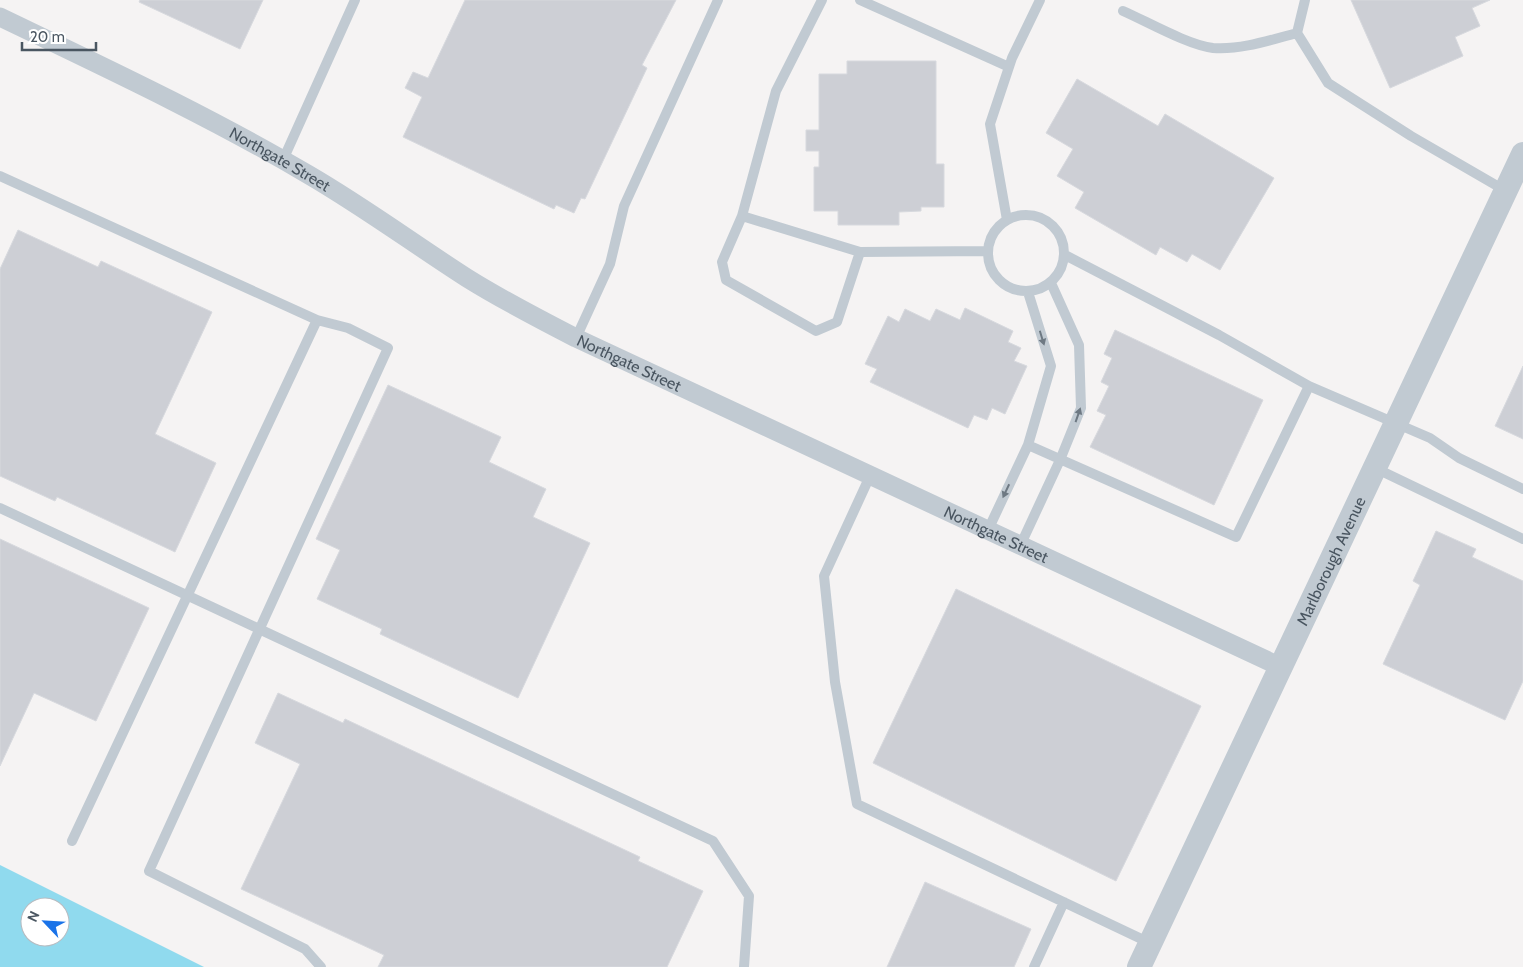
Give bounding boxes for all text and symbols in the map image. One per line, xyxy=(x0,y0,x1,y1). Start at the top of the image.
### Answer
scale bar xyxy=(22,20,96,52)
text: 20 m xyxy=(30,28,65,46)
street label: Northgate Street xyxy=(226,123,334,196)
street label: Northgate Street xyxy=(574,331,685,396)
one-way arrow xyxy=(1039,331,1047,346)
one-way arrow xyxy=(1075,407,1082,422)
one-way arrow xyxy=(1002,484,1010,498)
street label: Marlborough Avenue xyxy=(1293,494,1370,629)
street label: Northgate Street xyxy=(941,502,1052,567)
north arrow xyxy=(20,897,70,947)
text: N xyxy=(23,908,43,925)

